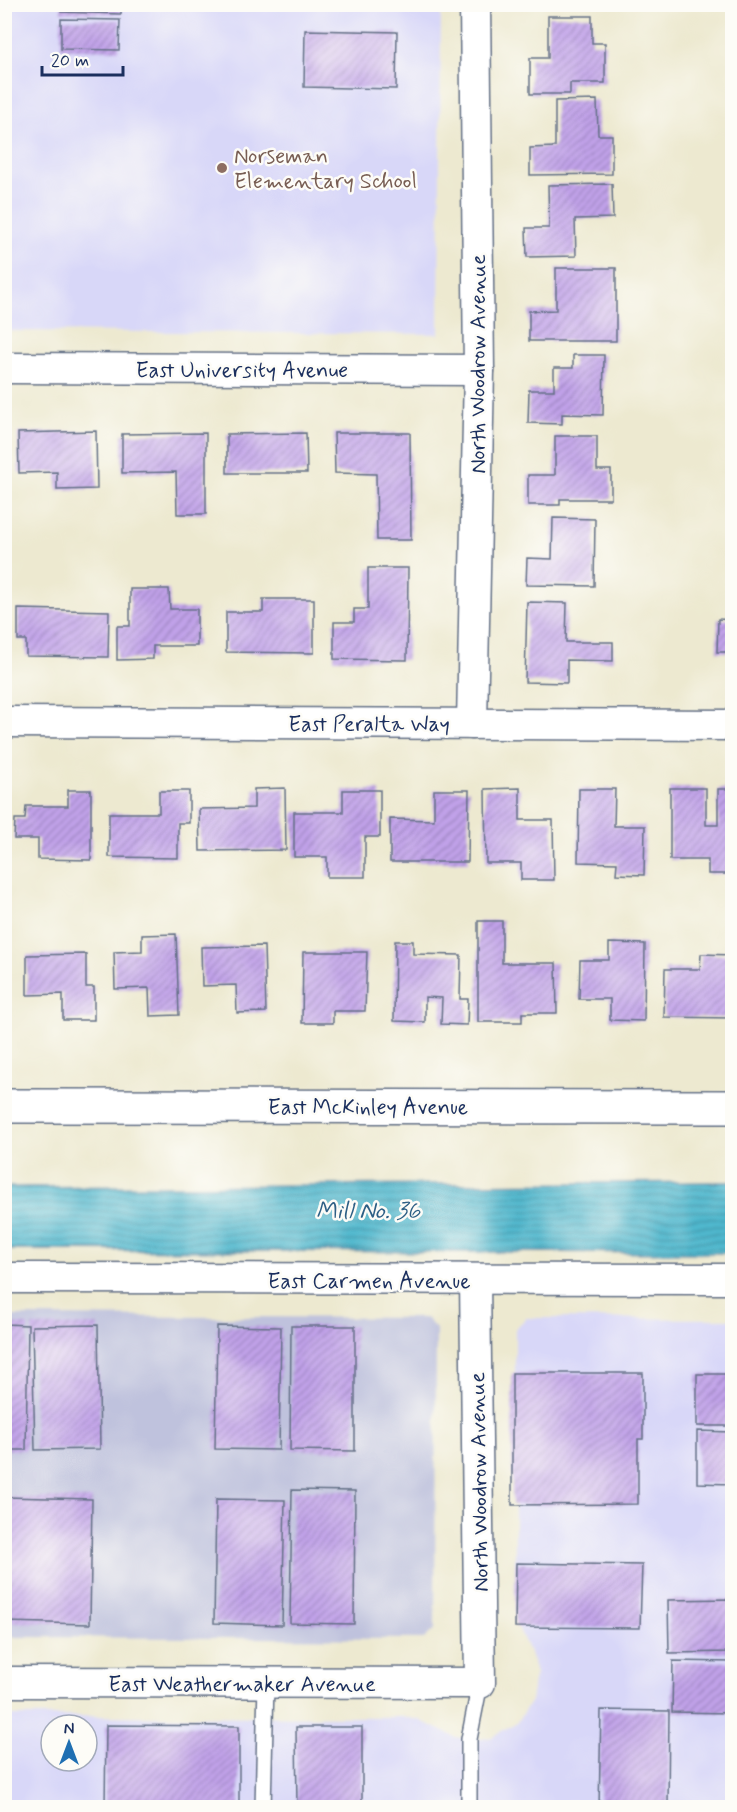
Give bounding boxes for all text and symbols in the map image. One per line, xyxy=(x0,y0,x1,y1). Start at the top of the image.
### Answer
scale bar xyxy=(42,39,123,77)
text: 20 m xyxy=(51,49,89,73)
place label: Norseman Elementary School xyxy=(234,143,417,196)
marker: Norseman Elementary School xyxy=(215,161,229,175)
street label: North Woodrow Avenue xyxy=(465,254,493,474)
street label: East University Avenue xyxy=(136,357,348,385)
street label: East Peralta Way xyxy=(288,711,450,739)
street label: East McKinley Avenue xyxy=(268,1094,468,1122)
water label: Mill No. 36 xyxy=(316,1196,421,1227)
street label: East Carmen Avenue xyxy=(267,1268,471,1296)
street label: North Woodrow Avenue xyxy=(464,1372,496,1592)
street label: East Weathermaker Avenue xyxy=(108,1671,376,1699)
north arrow xyxy=(39,1713,99,1773)
text: N xyxy=(64,1719,74,1740)

